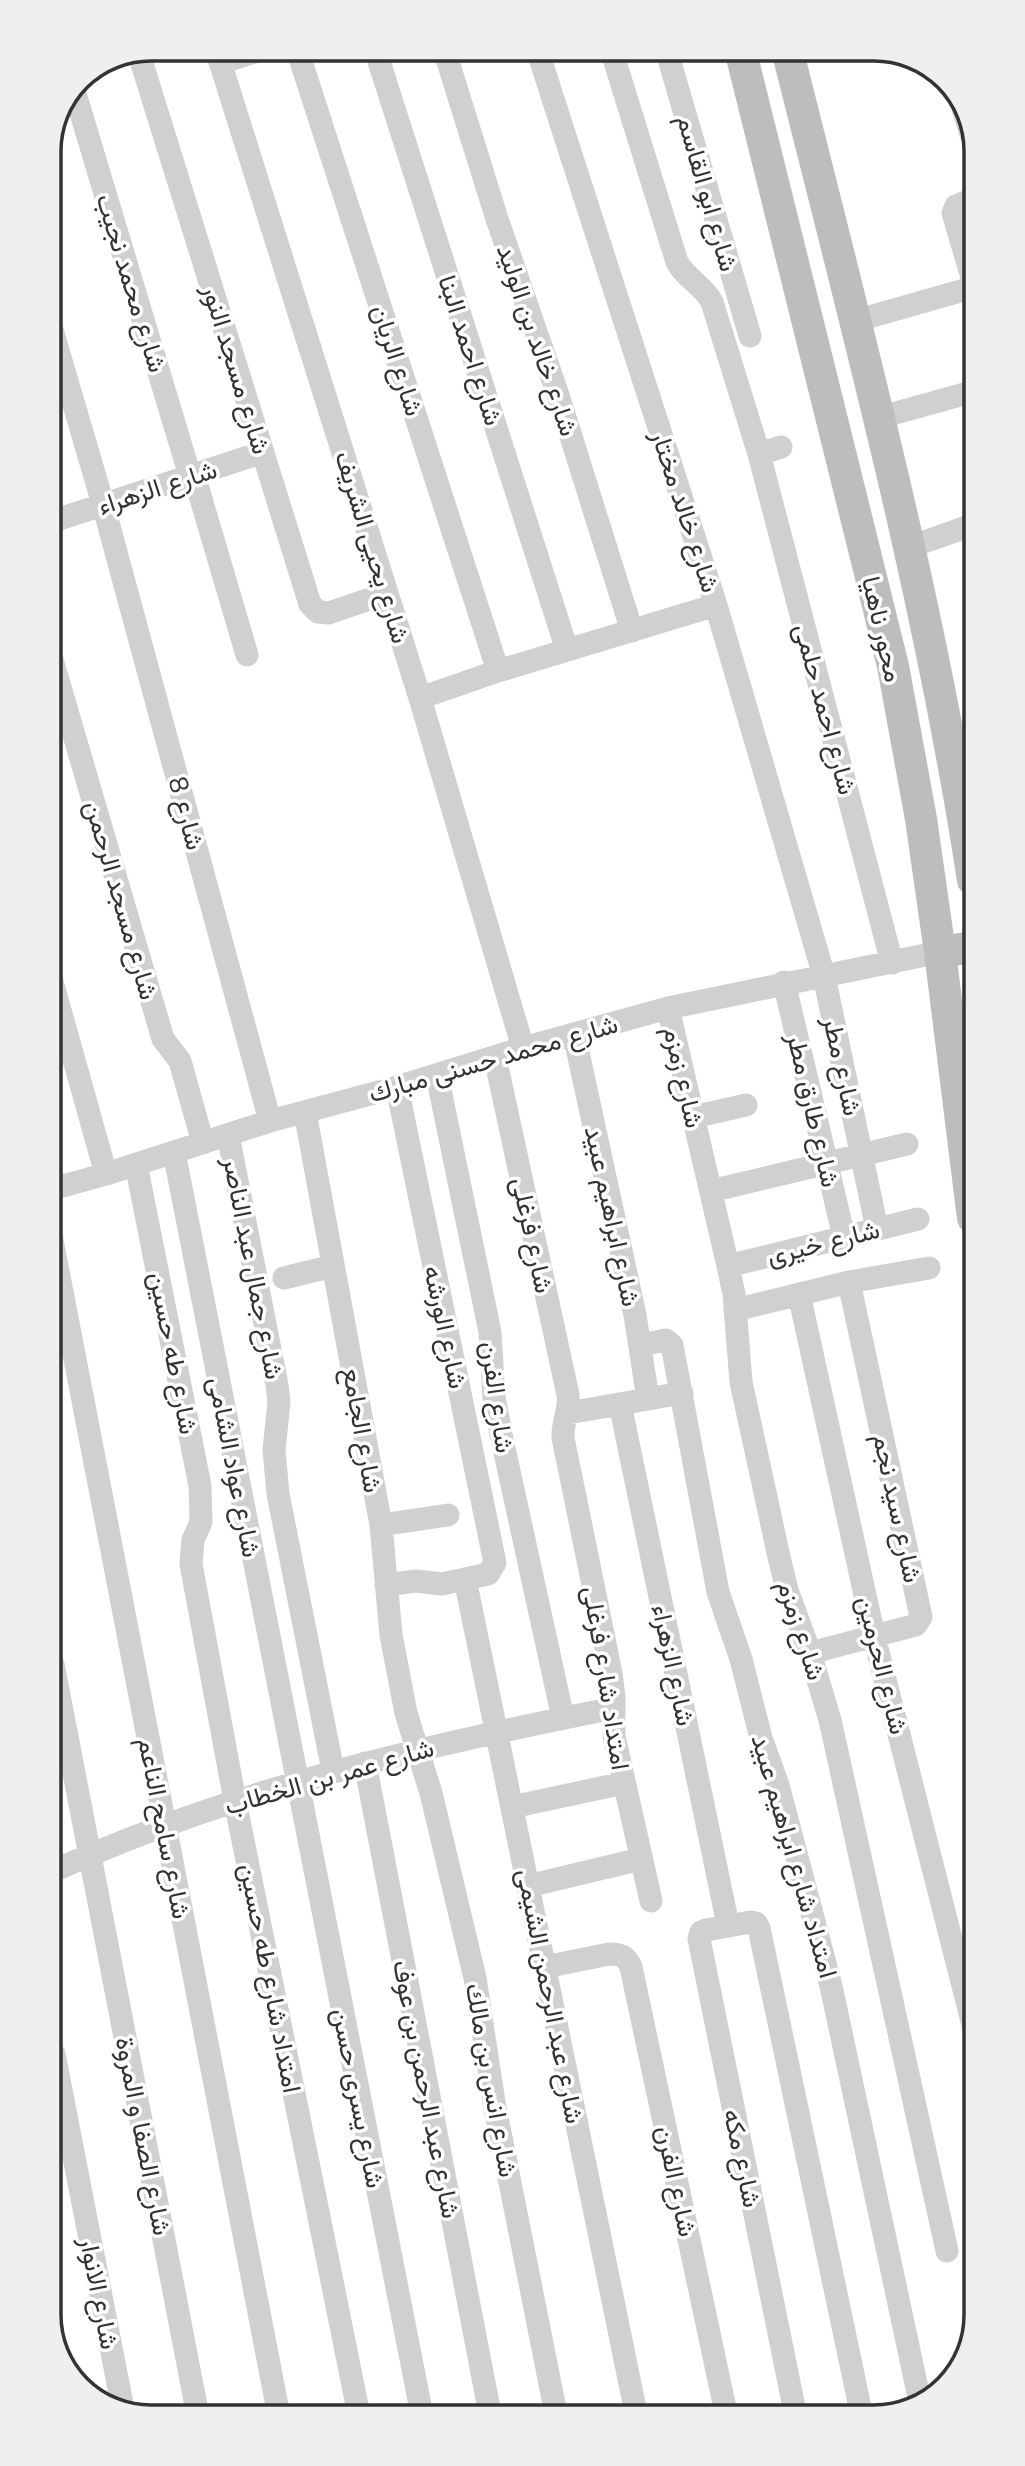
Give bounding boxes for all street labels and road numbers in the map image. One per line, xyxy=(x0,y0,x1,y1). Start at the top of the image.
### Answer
street label: شارع ابو القاسم xyxy=(668,111,746,276)
street label: شارع محمد نجيب xyxy=(87,190,175,377)
street label: شارع خالد بن الوليد xyxy=(488,240,586,441)
street label: شارع احمد البنا xyxy=(429,271,511,430)
street label: شارع مسجد النور xyxy=(193,279,279,459)
street label: شارع الريان xyxy=(363,300,431,420)
street label: شارع خالد مختار xyxy=(642,425,728,597)
street label: شارع يحيى الشريف xyxy=(326,447,418,648)
street label: شارع الزهراء xyxy=(93,452,221,524)
street label: محور ناهيا xyxy=(855,573,911,685)
street label: شارع احمد حلمى xyxy=(785,620,865,799)
street label: شارع 8 xyxy=(159,773,213,854)
street label: شارع مسجد الرحمن xyxy=(76,797,166,1004)
street label: شارع محمد حسنى مبارك xyxy=(365,1007,622,1111)
street label: شارع مطر xyxy=(814,1012,870,1119)
street label: شارع زمزم xyxy=(654,1023,712,1131)
street label: شارع طارق مطر xyxy=(778,1029,848,1191)
street label: شارع ابراهيم عبيد xyxy=(576,1123,648,1310)
street label: شارع جمال عبد الناصر xyxy=(214,1153,292,1382)
street label: شارع فرغلى xyxy=(503,1174,561,1296)
street label: شارع خيرى xyxy=(763,1212,883,1274)
street label: شارع الورشه xyxy=(415,1262,475,1392)
street label: شارع طه حسين xyxy=(140,1269,206,1437)
street label: شارع الفرن xyxy=(472,1339,522,1455)
street label: شارع الجامع xyxy=(334,1365,390,1496)
street label: شارع عواد الشامى xyxy=(199,1374,269,1560)
street label: شارع سيد نجم xyxy=(864,1431,930,1586)
street label: شارع زمزم xyxy=(768,1576,834,1685)
street label: امتداد شارع فرغلى xyxy=(574,1584,638,1773)
street label: شارع الحرمين xyxy=(848,1592,916,1738)
street label: شارع الزهراء xyxy=(643,1601,703,1729)
street label: شارع عمر بن الخطاب xyxy=(221,1730,438,1824)
street label: امتداد شارع ابراهيم عبيد xyxy=(742,1730,846,1982)
street label: شارع سامح الناعم xyxy=(129,1735,199,1922)
street label: امتداد شارع طه حسين xyxy=(231,1860,309,2096)
street label: شارع عبد الرحمن الشيمى xyxy=(508,1866,592,2127)
street label: شارع عبد الرحمن بن عوف xyxy=(384,1957,468,2221)
street label: شارع انس بن مالك xyxy=(457,1980,525,2180)
street label: شارع يسرى حسن xyxy=(323,2005,393,2191)
street label: شارع الصفا و المروة xyxy=(107,2034,179,2238)
street label: شارع مكه xyxy=(715,2106,770,2211)
street label: شارع الفرن xyxy=(647,2123,705,2240)
street label: شارع الانوار xyxy=(71,2233,127,2352)

